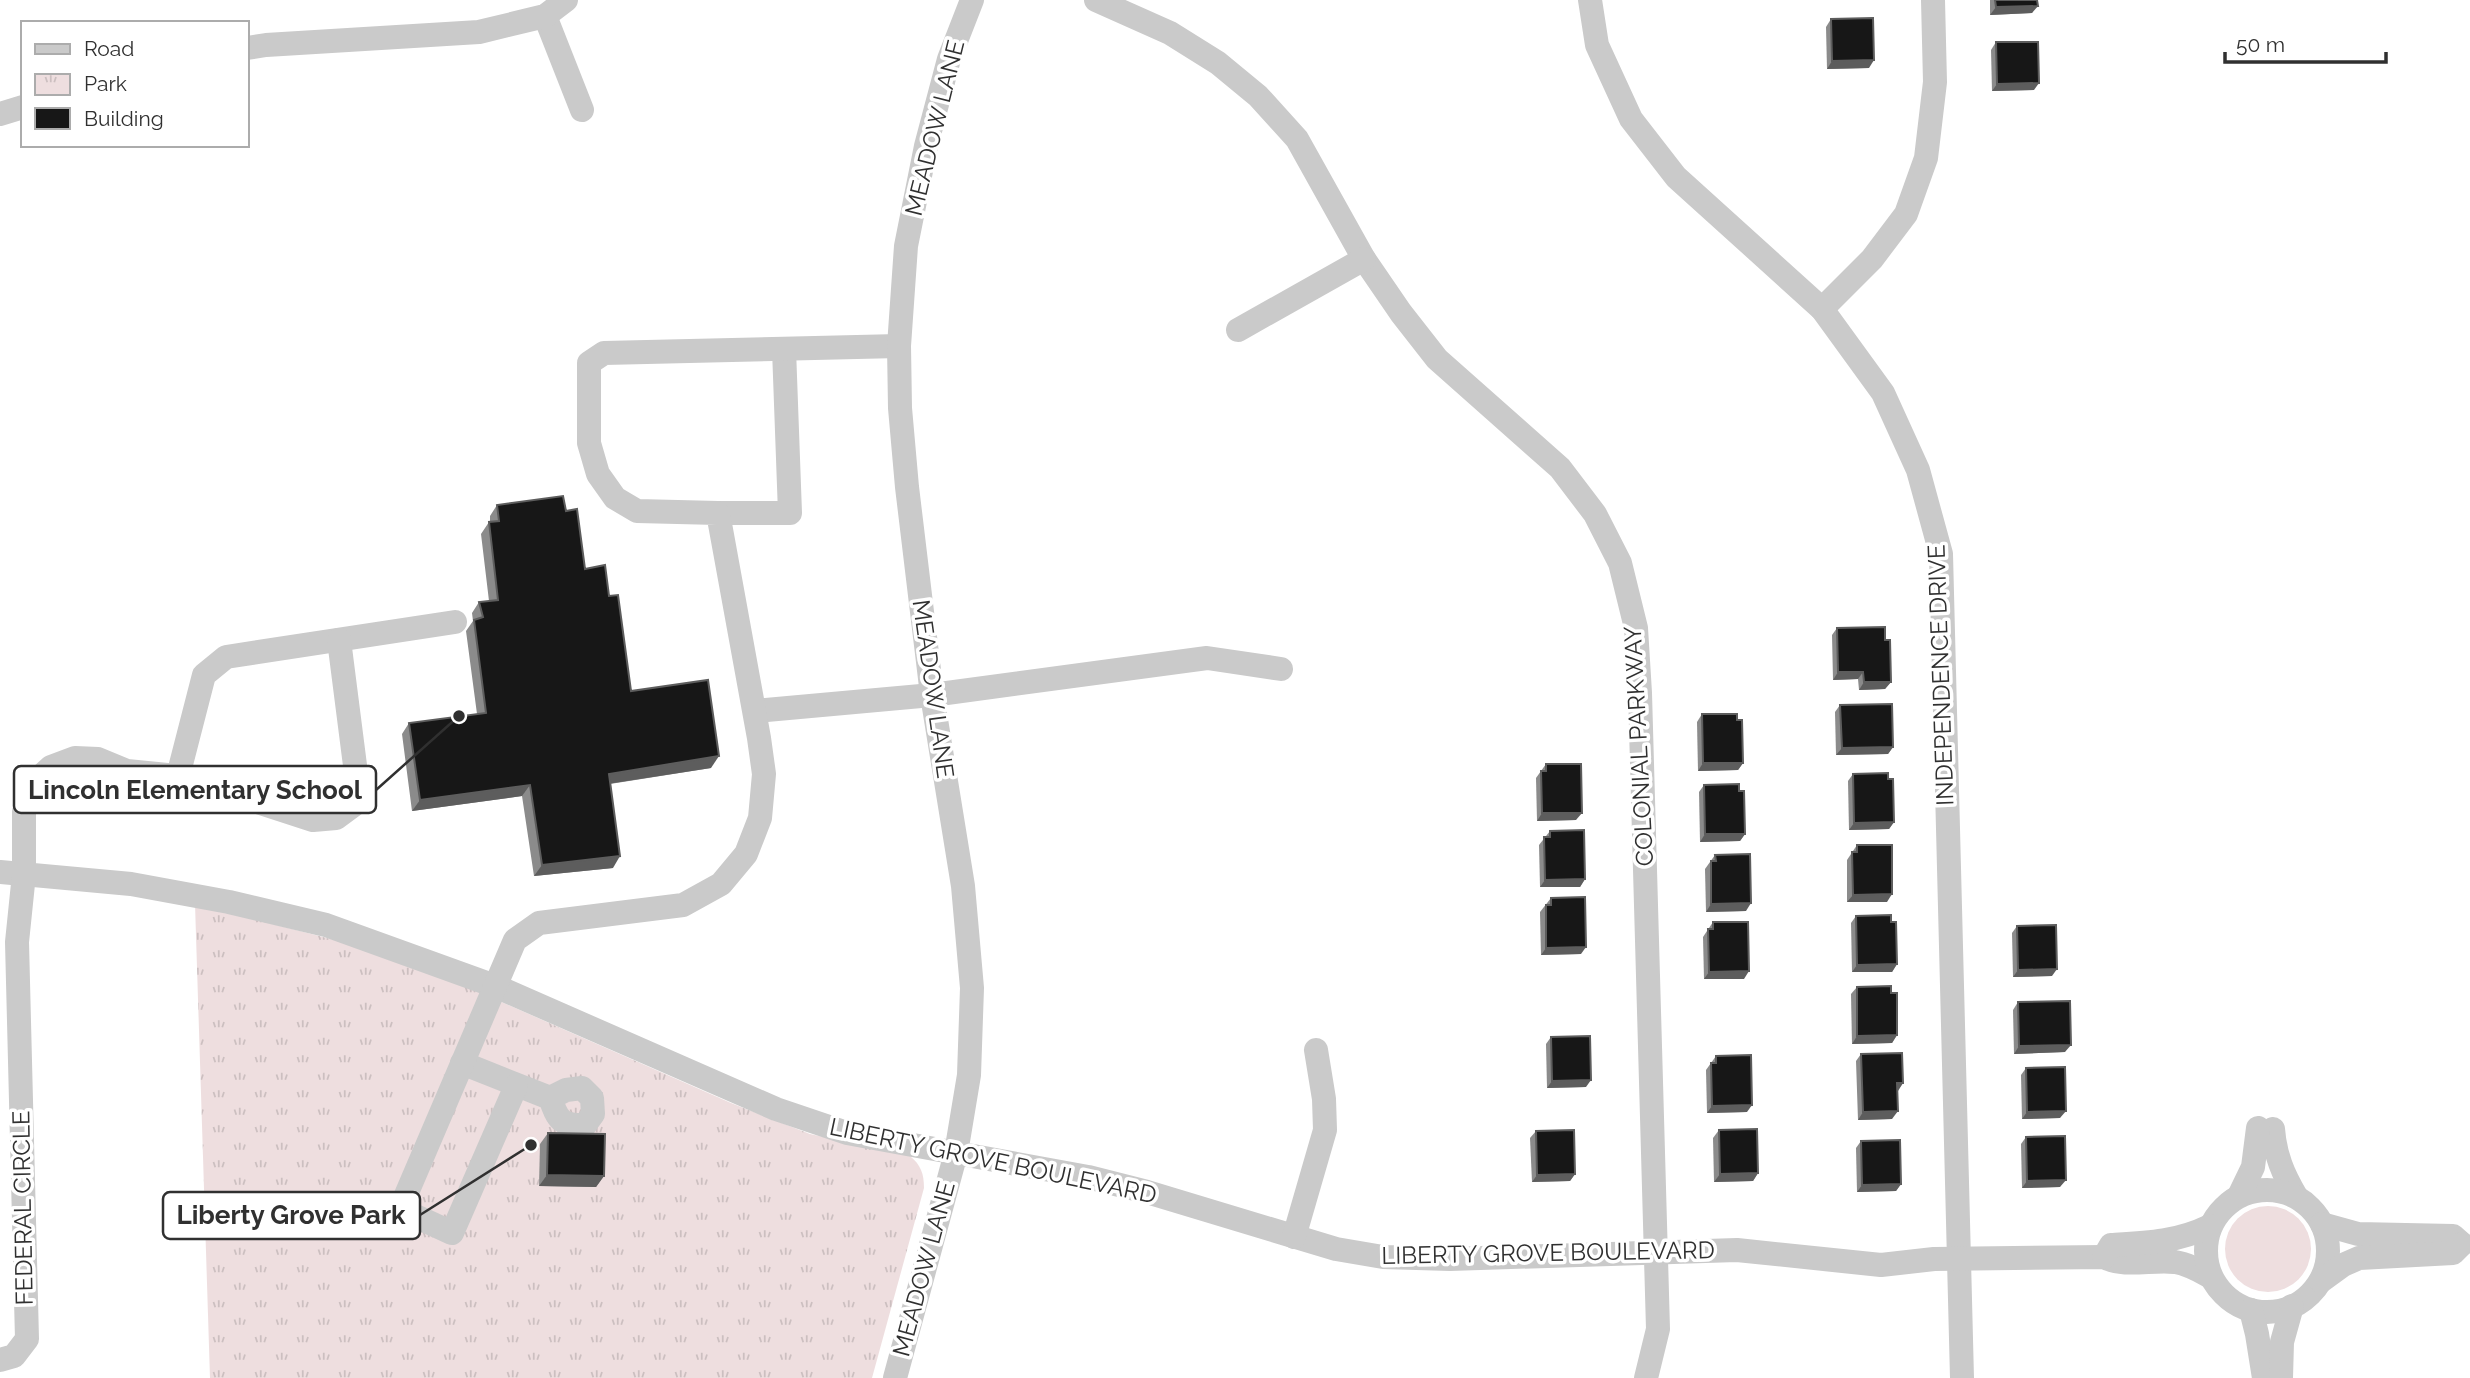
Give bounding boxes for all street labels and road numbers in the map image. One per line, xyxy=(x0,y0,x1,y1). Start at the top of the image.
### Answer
street label: MEADOW LANE xyxy=(899,37,970,219)
street label: INDEPENDENCE DRIVE xyxy=(1921,544,1960,806)
street label: MEADOW LANE xyxy=(907,598,960,780)
street label: COLONIAL PARKWAY xyxy=(1618,625,1659,867)
street label: FEDERAL CIRCLE xyxy=(6,1110,39,1306)
street label: LIBERTY GROVE BOULEVARD xyxy=(827,1112,1159,1209)
street label: MEADOW LANE xyxy=(886,1178,961,1360)
street label: LIBERTY GROVE BOULEVARD xyxy=(1381,1235,1715,1270)

